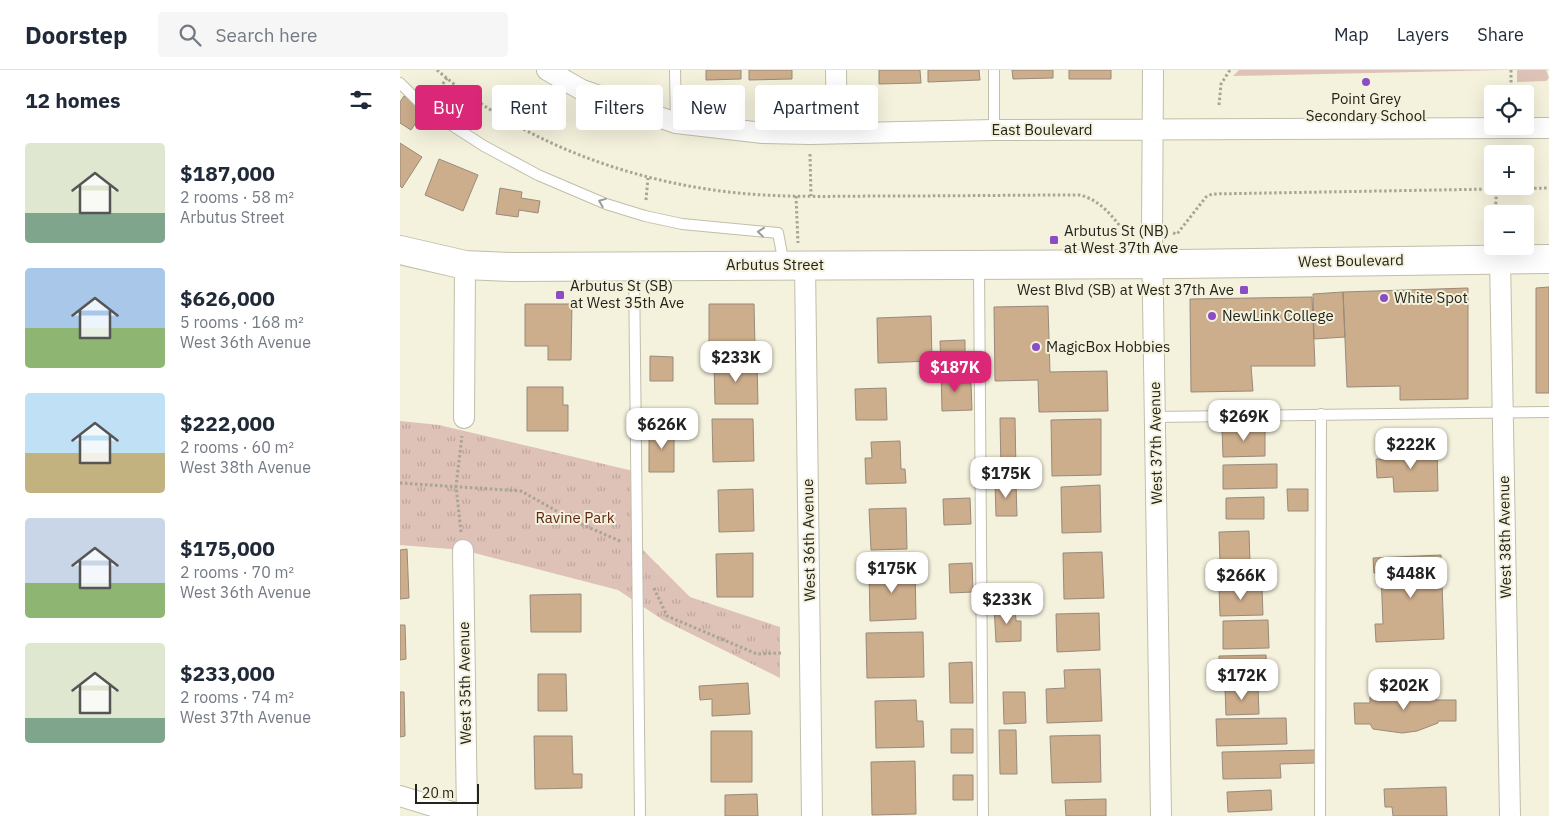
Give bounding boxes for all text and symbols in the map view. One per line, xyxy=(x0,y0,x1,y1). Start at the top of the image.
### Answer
search box xyxy=(158,12,508,57)
text: Doorstep xyxy=(25,19,128,51)
icon: search xyxy=(176,21,204,49)
text: Search here xyxy=(216,23,317,47)
text: Map xyxy=(1334,23,1369,46)
text: Layers xyxy=(1397,23,1449,46)
text: Share xyxy=(1477,23,1524,46)
marker: Point Grey Secondary School xyxy=(1360,76,1372,88)
chip: Buy xyxy=(415,85,482,130)
chip: Rent xyxy=(492,85,566,130)
chip: Filters xyxy=(576,85,663,130)
chip: New xyxy=(673,85,745,130)
chip: Apartment xyxy=(755,85,878,130)
map controls xyxy=(1484,85,1534,255)
button: locate xyxy=(1484,85,1534,135)
text: 12 homes xyxy=(25,86,121,114)
icon: filters xyxy=(347,86,375,114)
place label: Point Grey Secondary School xyxy=(1306,89,1426,125)
street label: East Boulevard xyxy=(991,120,1093,139)
button: + xyxy=(1484,145,1534,195)
text: $187,000 xyxy=(180,159,275,187)
icon: home xyxy=(65,163,125,223)
text: 2 rooms · 58 m² xyxy=(180,187,294,207)
one-way arrow xyxy=(598,198,607,208)
button: − xyxy=(1484,205,1534,255)
text: Arbutus Street xyxy=(180,207,285,227)
place label: Arbutus St (NB) at West 37th Ave xyxy=(1064,221,1178,257)
one-way arrow xyxy=(757,227,765,238)
marker: Arbutus St (NB) at West 37th Ave xyxy=(1048,234,1060,246)
street label: West Boulevard xyxy=(1298,250,1404,271)
street label: Arbutus Street xyxy=(726,255,824,274)
place label: Arbutus St (SB) at West 35th Ave xyxy=(570,276,684,312)
place label: West Blvd (SB) at West 37th Ave xyxy=(1017,280,1234,299)
text: $626,000 xyxy=(180,284,275,312)
marker: West Blvd (SB) at West 37th Ave xyxy=(1238,284,1250,296)
icon: home xyxy=(65,288,125,348)
place label: White Spot xyxy=(1394,288,1468,307)
marker: Arbutus St (SB) at West 35th Ave xyxy=(554,289,566,301)
marker: White Spot xyxy=(1378,292,1390,304)
place label: NewLink College xyxy=(1222,306,1334,325)
marker: NewLink College xyxy=(1206,310,1218,322)
text: 5 rooms · 168 m² xyxy=(180,312,304,332)
text: West 36th Avenue xyxy=(180,332,311,352)
place label: MagicBox Hobbies xyxy=(1046,337,1170,356)
pin: $233K xyxy=(701,340,771,383)
marker: MagicBox Hobbies xyxy=(1030,341,1042,353)
text: $233K xyxy=(711,347,761,367)
pin: $187K xyxy=(920,350,990,393)
text: $187K xyxy=(930,357,980,377)
street label: West 37th Avenue xyxy=(1145,381,1166,505)
pin: $269K xyxy=(1209,400,1279,442)
text: $269K xyxy=(1219,406,1269,426)
pin: $626K xyxy=(627,408,697,450)
text: $222,000 xyxy=(180,409,275,437)
icon: home xyxy=(65,413,125,473)
text: $626K xyxy=(637,414,687,434)
pin: $222K xyxy=(1376,428,1446,470)
text: $222K xyxy=(1386,434,1436,454)
text: 2 rooms · 60 m² xyxy=(180,437,294,457)
pin: $175K xyxy=(971,456,1041,499)
text: West 38th Avenue xyxy=(180,457,311,477)
text: $175K xyxy=(981,463,1031,483)
street label: West 38th Avenue xyxy=(1494,475,1515,599)
street label: West 36th Avenue xyxy=(798,478,819,602)
park label: Ravine Park xyxy=(535,508,615,527)
text: $175,000 xyxy=(180,534,275,562)
icon: home xyxy=(65,538,125,598)
pin: $175K xyxy=(857,552,927,594)
pin: $448K xyxy=(1376,556,1446,599)
text: $175K xyxy=(867,558,917,578)
pin: $266K xyxy=(1206,558,1276,601)
text: 2 rooms · 70 m² xyxy=(180,562,294,582)
text: $448K xyxy=(1386,563,1436,583)
text: $266K xyxy=(1216,565,1266,585)
text: West 36th Avenue xyxy=(180,582,311,602)
pin: $233K xyxy=(972,582,1042,625)
text: $233K xyxy=(982,589,1032,609)
street label: West 35th Avenue xyxy=(454,621,475,745)
pin: $172K xyxy=(1207,658,1277,701)
text: $233,000 xyxy=(180,659,275,687)
icon: home xyxy=(65,663,125,723)
text: $172K xyxy=(1217,665,1267,685)
pin: $202K xyxy=(1369,668,1439,711)
text: $202K xyxy=(1379,675,1429,695)
text: 2 rooms · 74 m² xyxy=(180,687,294,707)
text: West 37th Avenue xyxy=(180,707,311,727)
scale bar xyxy=(415,781,479,804)
text: 20 m xyxy=(422,784,454,802)

